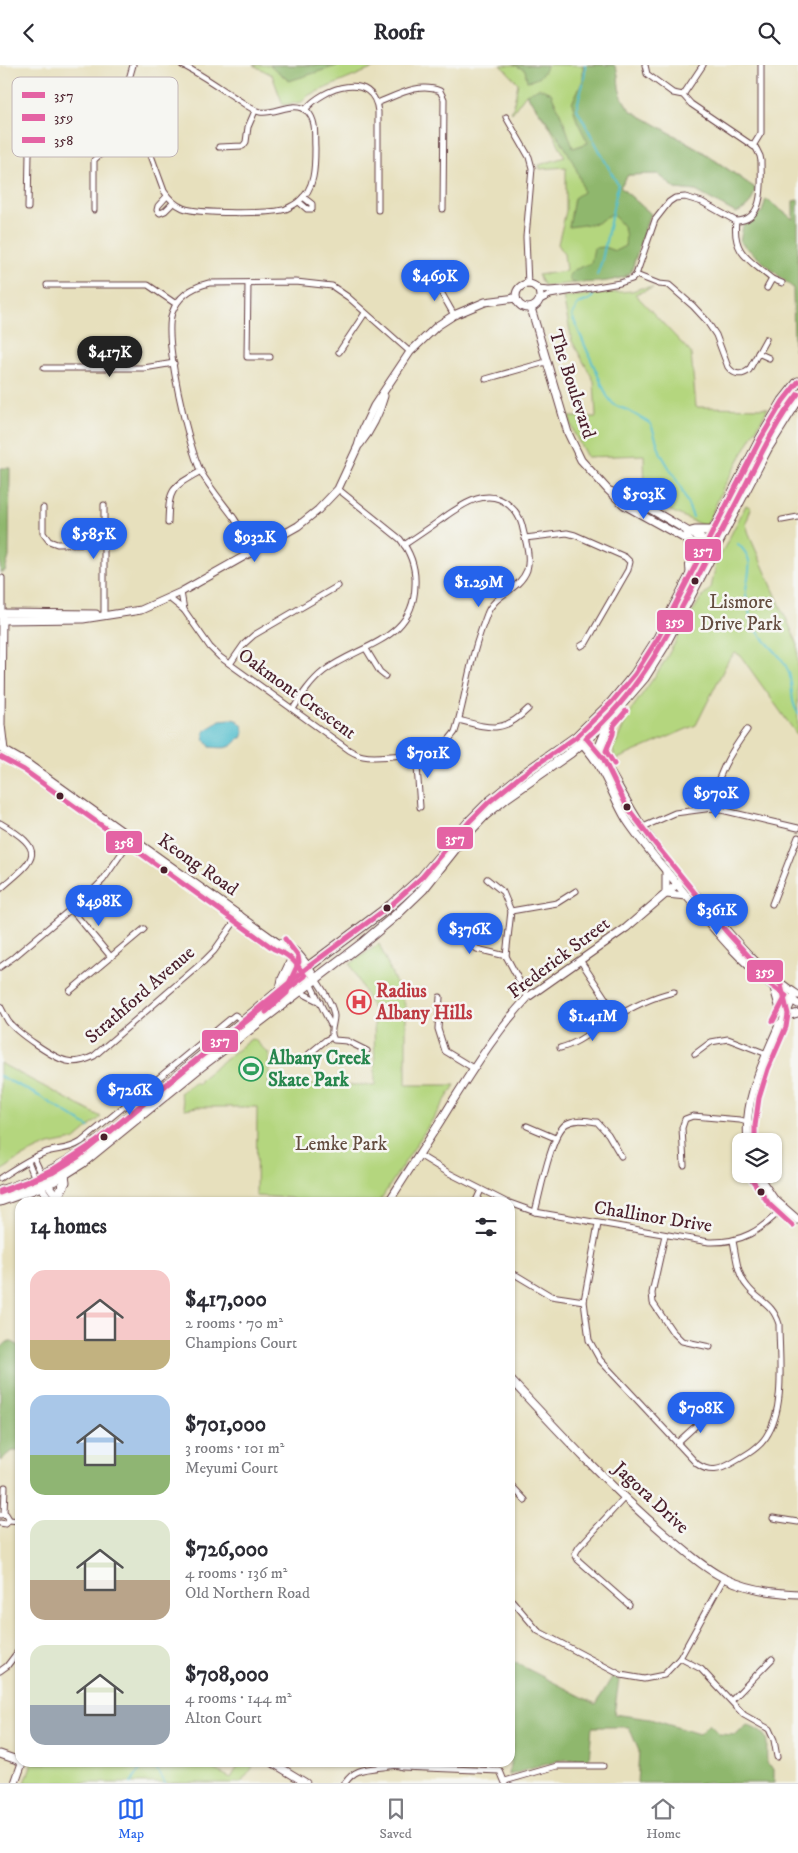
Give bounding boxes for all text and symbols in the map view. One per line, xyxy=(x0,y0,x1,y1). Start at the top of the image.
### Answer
icon: back xyxy=(15,19,43,47)
text: Roofr xyxy=(373,19,425,46)
icon: search xyxy=(755,19,783,47)
legend xyxy=(12,77,178,157)
text: 357 xyxy=(54,87,74,105)
text: 359 xyxy=(54,109,73,127)
text: 358 xyxy=(54,132,73,150)
pin: $469K xyxy=(400,259,470,302)
text: $469K xyxy=(412,266,458,286)
street label: The Boulevard xyxy=(544,327,601,442)
pin: $417K xyxy=(75,335,145,378)
text: $417K xyxy=(88,342,132,362)
pin: $503K xyxy=(609,477,679,520)
text: $503K xyxy=(623,484,665,504)
pin: $585K xyxy=(59,517,129,560)
pin: $932K xyxy=(220,521,290,563)
text: $585K xyxy=(72,524,116,544)
text: $932K xyxy=(234,527,276,547)
line badge: 357 xyxy=(684,538,722,562)
text: 357 xyxy=(693,542,713,560)
pin: $1.29M xyxy=(438,565,520,608)
text: $1.29M xyxy=(455,572,503,592)
unlabelled marker xyxy=(690,576,700,586)
park label: Lismore Drive Park xyxy=(700,591,783,636)
line badge: 359 xyxy=(656,609,694,633)
text: 359 xyxy=(665,613,685,631)
street label: Oakmont Crescent xyxy=(234,644,360,744)
pin: $701K xyxy=(393,737,463,779)
text: $701K xyxy=(407,743,449,763)
pin: $970K xyxy=(681,777,751,819)
text: $970K xyxy=(694,783,739,803)
unlabelled marker xyxy=(55,791,65,801)
unlabelled marker xyxy=(622,802,632,812)
line badge: 357 xyxy=(436,826,474,850)
street label: Keong Road xyxy=(153,829,243,901)
line badge: 358 xyxy=(105,830,143,854)
text: 357 xyxy=(445,830,465,848)
text: 358 xyxy=(114,834,134,852)
unlabelled marker xyxy=(159,865,169,875)
pin: $498K xyxy=(64,885,134,927)
text: $498K xyxy=(76,891,122,911)
pin: $361K xyxy=(682,893,752,936)
text: $361K xyxy=(697,900,737,920)
unlabelled marker xyxy=(382,903,392,913)
street label: Frederick Street xyxy=(504,912,614,1004)
pin: $376K xyxy=(435,913,505,955)
text: $376K xyxy=(449,919,491,939)
street label: Strathford Avenue xyxy=(80,941,200,1049)
line badge: 359 xyxy=(746,959,784,983)
text: 359 xyxy=(755,963,775,981)
place label: Radius Albany Hills xyxy=(375,980,473,1025)
hospital icon: Radius Albany Hills xyxy=(346,989,372,1015)
pin: $1.41M xyxy=(552,999,634,1042)
text: $1.41M xyxy=(569,1006,617,1026)
line badge: 357 xyxy=(201,1029,239,1053)
text: 357 xyxy=(210,1032,230,1050)
place label: Albany Creek Skate Park xyxy=(267,1047,371,1092)
sports icon: Albany Creek Skate Park xyxy=(238,1056,264,1082)
pin: $726K xyxy=(95,1073,165,1116)
text: $726K xyxy=(108,1080,152,1100)
unlabelled marker xyxy=(99,1132,109,1142)
park label: Lemke Park xyxy=(295,1133,388,1156)
map controls xyxy=(732,1133,782,1183)
button: layers xyxy=(732,1133,782,1183)
unlabelled marker xyxy=(756,1187,766,1197)
street label: Challinor Drive xyxy=(592,1196,714,1238)
icon: filters xyxy=(472,1213,500,1241)
text: 14 homes xyxy=(30,1214,107,1240)
text: $417,000 xyxy=(185,1287,267,1313)
icon: home xyxy=(70,1290,130,1350)
text: 2 rooms · 70 m² xyxy=(185,1313,283,1333)
text: Champions Court xyxy=(185,1333,297,1353)
pin: $708K xyxy=(666,1391,736,1434)
text: $708K xyxy=(678,1398,724,1418)
text: $701,000 xyxy=(185,1412,266,1438)
icon: home xyxy=(70,1415,130,1475)
text: 3 rooms · 101 m² xyxy=(185,1438,284,1458)
street label: Jagora Drive xyxy=(607,1456,694,1539)
text: Meyumi Court xyxy=(185,1458,278,1478)
text: $726,000 xyxy=(185,1537,268,1563)
icon: home xyxy=(70,1540,130,1600)
text: 4 rooms · 136 m² xyxy=(185,1563,288,1583)
text: Old Northern Road xyxy=(185,1583,310,1603)
text: $708,000 xyxy=(185,1662,269,1688)
icon: home xyxy=(70,1665,130,1725)
text: 4 rooms · 144 m² xyxy=(185,1688,292,1708)
text: Alton Court xyxy=(185,1708,262,1728)
tab: Map xyxy=(117,1795,145,1843)
tab: Saved xyxy=(380,1795,412,1843)
tab: Home xyxy=(646,1795,681,1843)

